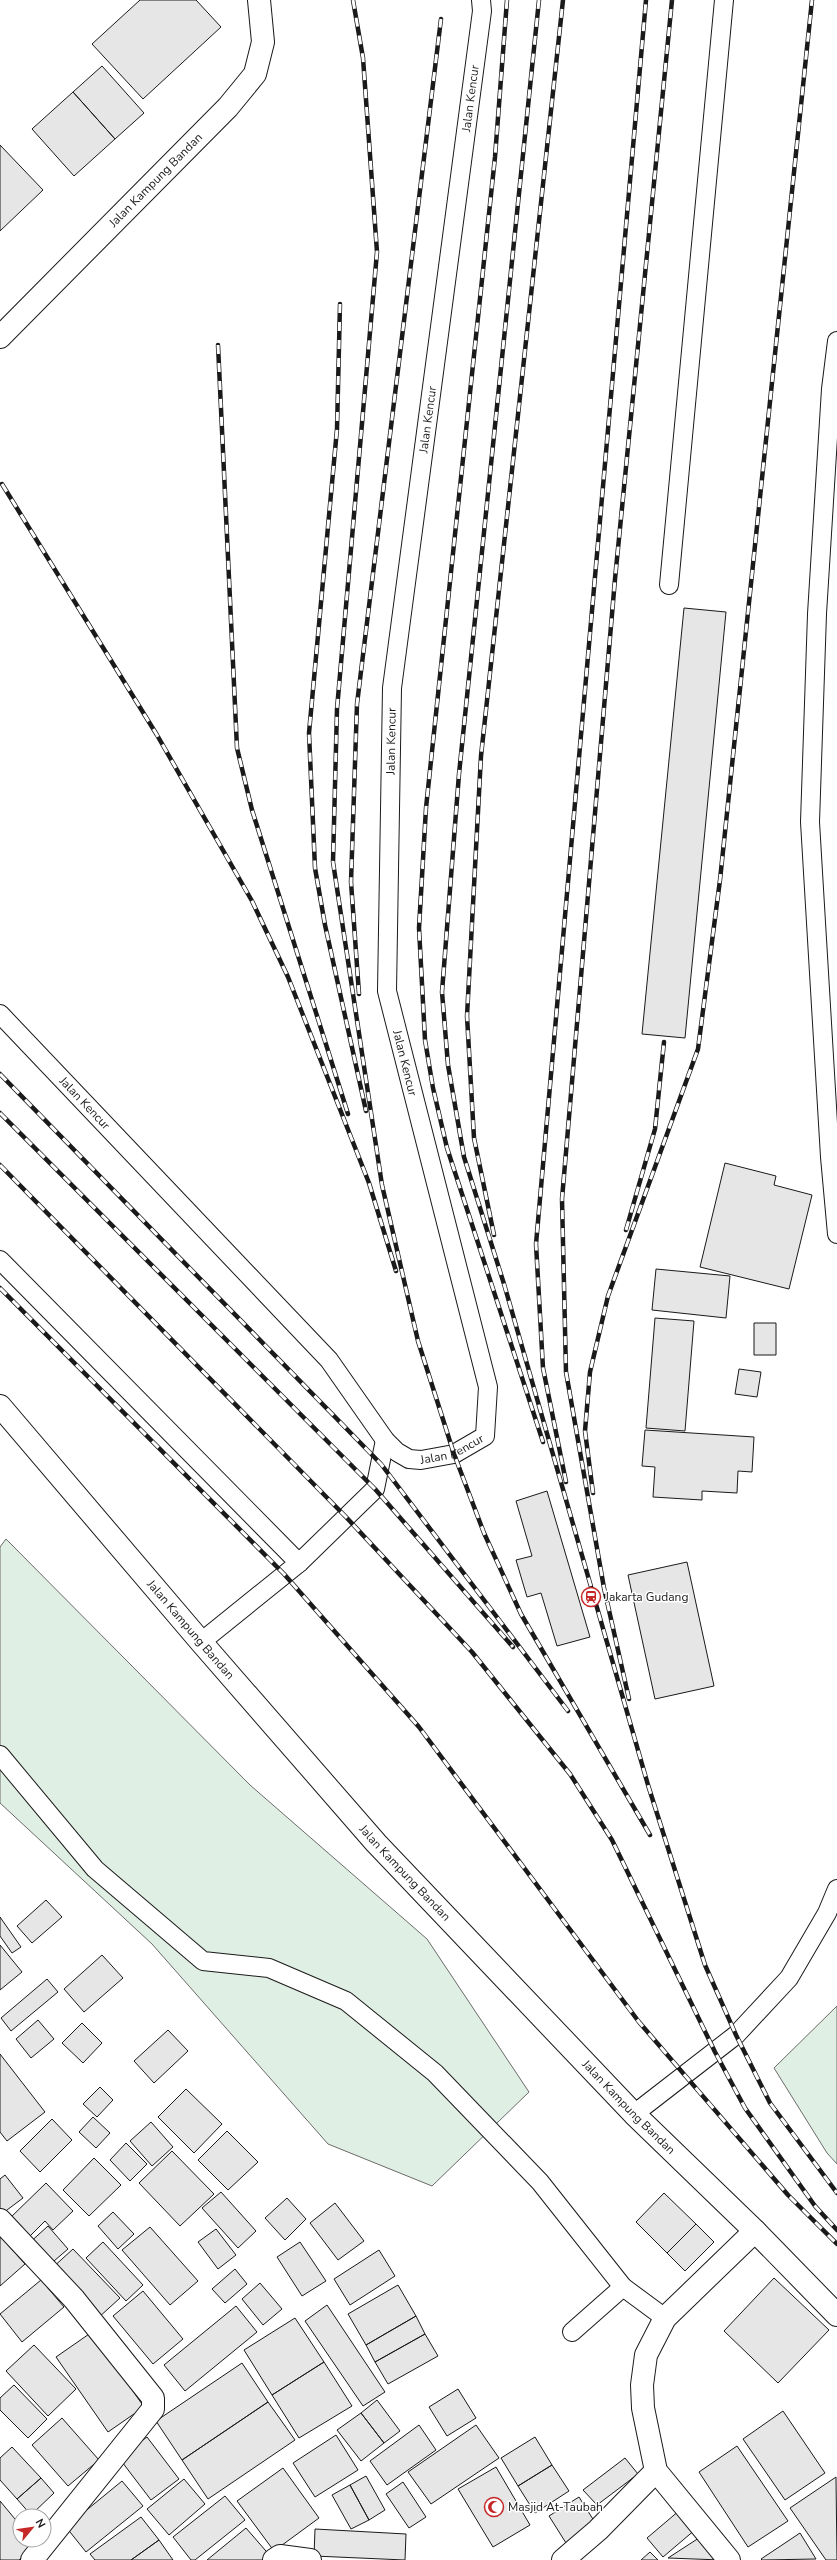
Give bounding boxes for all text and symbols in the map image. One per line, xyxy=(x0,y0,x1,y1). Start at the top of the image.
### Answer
street label: Jalan Kencur xyxy=(458,63,483,134)
street label: Jalan Kampung Bandan xyxy=(105,129,206,231)
street label: Jalan Kencur xyxy=(415,384,440,455)
street label: Jalan Kencur xyxy=(383,707,400,776)
street label: Jalan Kencur xyxy=(389,1027,421,1098)
street label: Jalan Kencur xyxy=(55,1073,114,1134)
street label: Jalan Kencur xyxy=(418,1430,487,1468)
street label: Jalan Kampung Bandan xyxy=(143,1576,238,1683)
station icon: Jakarta Gudang xyxy=(580,1586,602,1608)
place label: Jakarta Gudang xyxy=(604,1589,688,1605)
street label: Jalan Kampung Bandan xyxy=(355,1821,454,1924)
street label: Jalan Kampung Bandan xyxy=(578,2056,679,2158)
mosque icon: Masjid At-Taubah xyxy=(483,2496,505,2518)
place label: Masjid At-Taubah xyxy=(508,2499,603,2515)
north arrow xyxy=(12,2508,52,2548)
text: N xyxy=(32,2516,49,2531)

